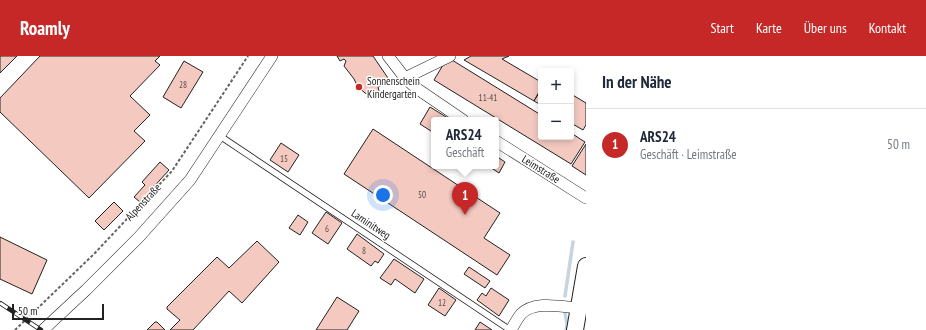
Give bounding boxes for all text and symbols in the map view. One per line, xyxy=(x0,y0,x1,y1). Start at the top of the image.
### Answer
text: Roamly xyxy=(20,16,70,40)
text: Start xyxy=(710,19,734,37)
text: Karte xyxy=(756,19,782,37)
text: Über uns xyxy=(804,19,847,37)
text: Kontakt xyxy=(869,19,906,37)
map controls xyxy=(538,68,574,140)
button: + xyxy=(538,68,574,104)
text: In der Nähe xyxy=(602,71,672,93)
place label: Sonnenschein Kindergarten xyxy=(367,74,420,101)
house number: 28 xyxy=(179,79,187,90)
marker: Sonnenschein Kindergarten xyxy=(354,82,364,92)
house number: 11-41 xyxy=(479,92,497,103)
button: − xyxy=(538,104,574,140)
popup xyxy=(431,117,499,169)
text: ARS24 xyxy=(446,125,482,144)
text: ARS24 xyxy=(640,127,676,146)
text: 1 xyxy=(612,136,618,153)
text: 50 m xyxy=(887,136,910,153)
text: Geschäft xyxy=(446,144,484,161)
text: Geschäft · Leimstraße xyxy=(640,146,737,163)
street label: Leimstraße xyxy=(519,152,563,186)
house number: 15 xyxy=(280,153,288,164)
street label: Alpenstraße xyxy=(122,180,164,224)
pin: 1 xyxy=(452,182,478,215)
your location xyxy=(373,185,393,205)
house number: 50 xyxy=(418,189,426,200)
street label: Laminitweg xyxy=(349,206,393,242)
house number: 6 xyxy=(325,223,329,234)
house number: 8 xyxy=(362,245,366,256)
house number: 12 xyxy=(438,297,446,308)
scale bar xyxy=(12,302,104,321)
text: 50 m xyxy=(18,304,37,318)

